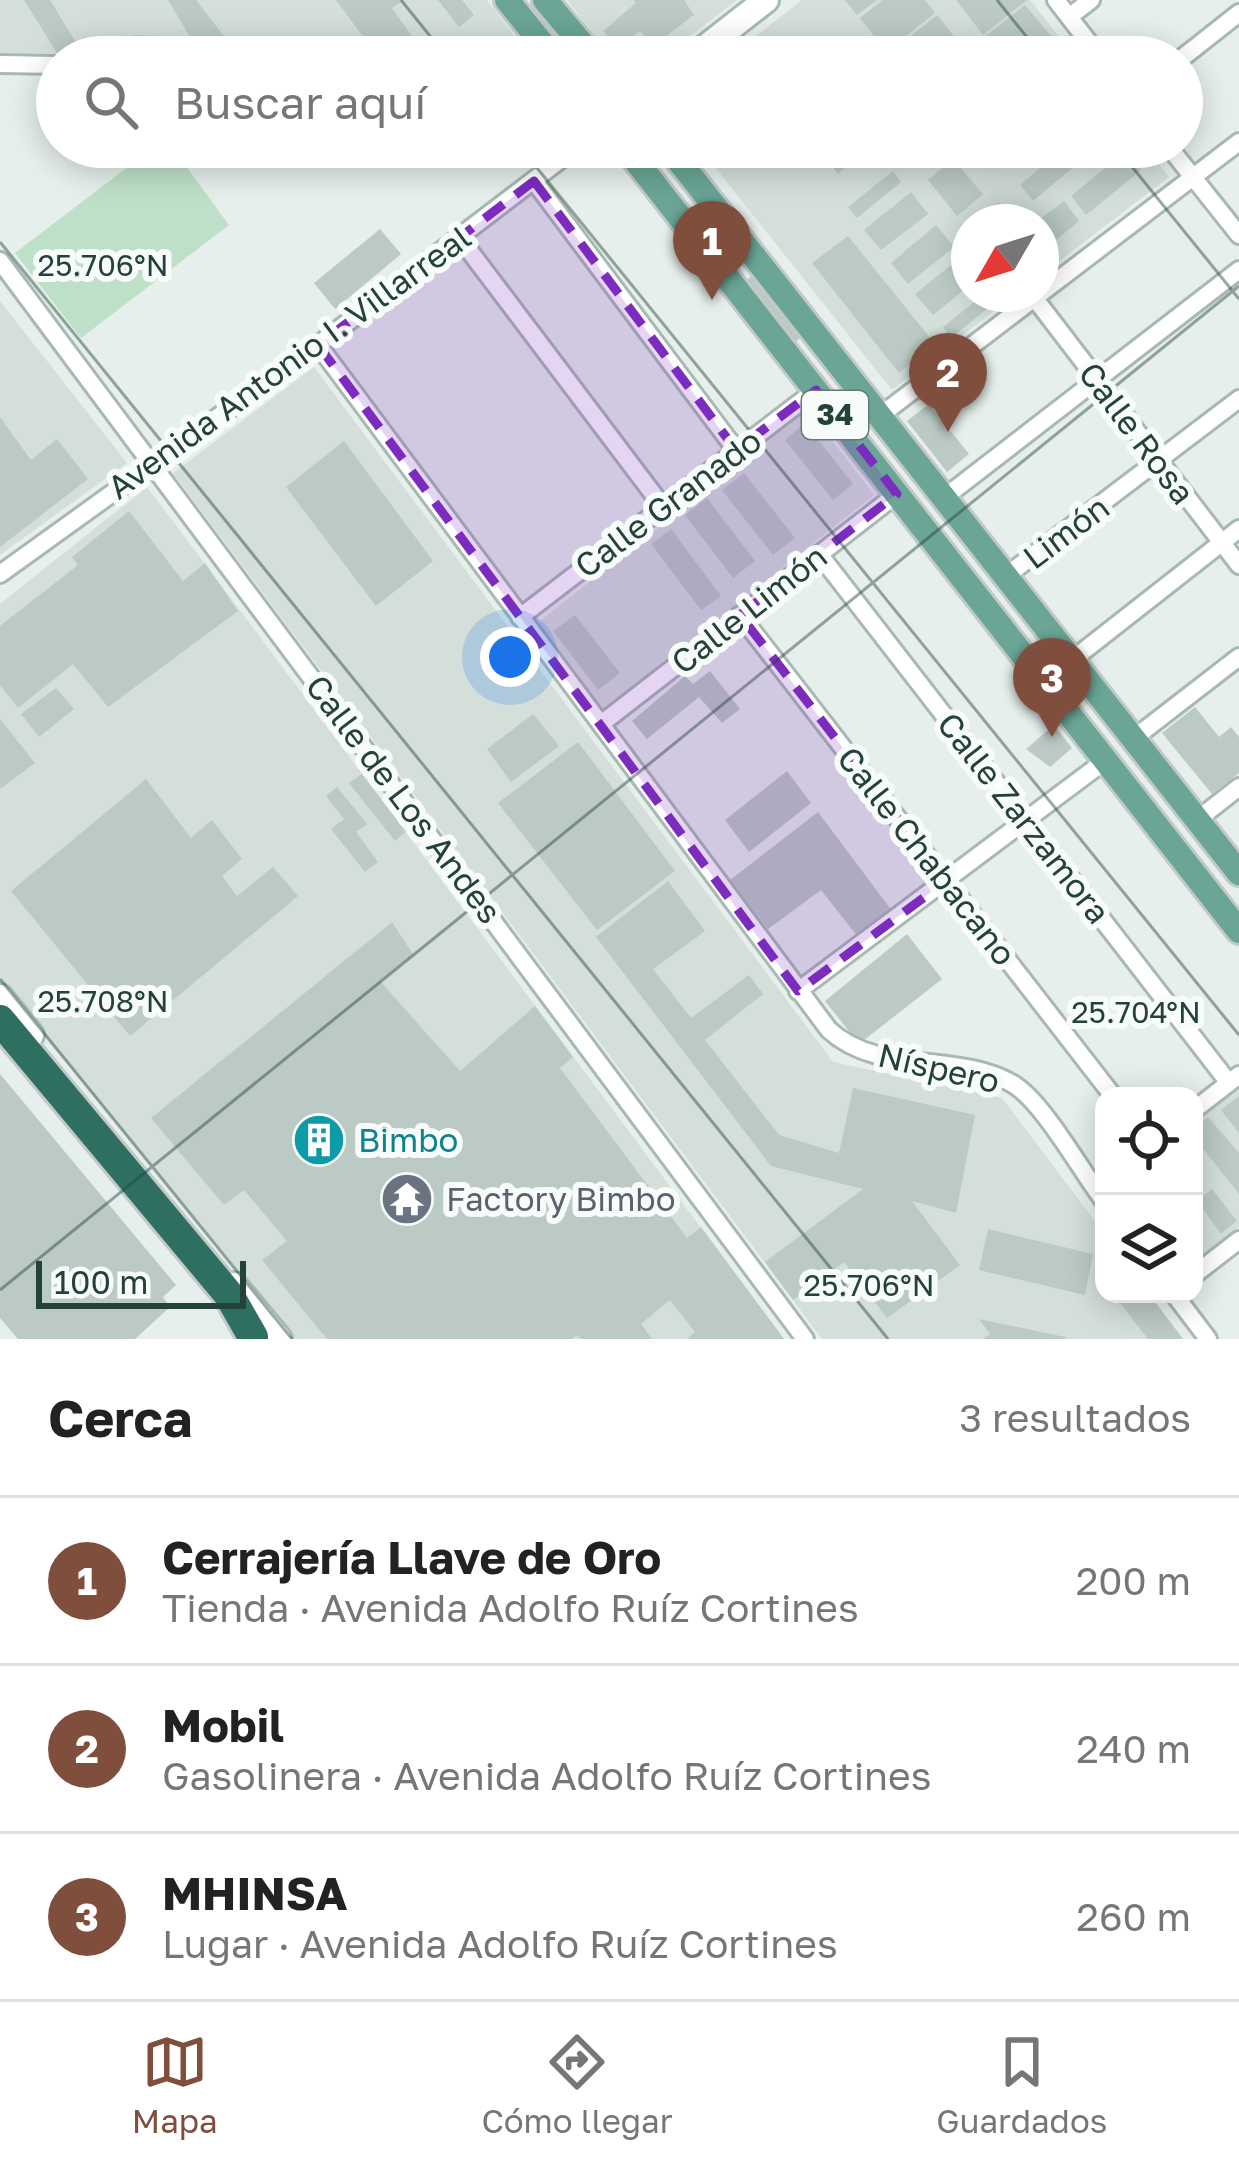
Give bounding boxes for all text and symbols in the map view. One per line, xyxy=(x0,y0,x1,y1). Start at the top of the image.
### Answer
search box xyxy=(36,36,1203,168)
icon: search xyxy=(78,69,144,135)
text: Buscar aquí xyxy=(174,75,426,129)
pin: 1 xyxy=(673,201,751,300)
north arrow xyxy=(951,204,1059,312)
street label: Avenida Antonio I. Villarreal xyxy=(100,217,478,506)
text: 25.706°N xyxy=(38,247,168,283)
pin: 2 xyxy=(909,333,987,432)
street label: Calle Rosa xyxy=(1071,354,1203,511)
road number: 34 xyxy=(802,391,868,439)
street label: Calle Granado xyxy=(567,420,768,585)
street label: Limón xyxy=(1015,487,1116,576)
street label: Calle Limón xyxy=(663,536,834,681)
your location xyxy=(480,627,540,687)
pin: 3 xyxy=(1013,638,1091,737)
street label: Calle de Los Andes xyxy=(298,667,510,930)
street label: Calle Zarzamora xyxy=(930,705,1119,931)
street label: Calle Chabacano xyxy=(830,739,1025,973)
text: 25.708°N xyxy=(37,983,169,1019)
text: 25.704°N xyxy=(1071,994,1201,1030)
street label: Níspero xyxy=(875,1035,1004,1100)
map controls xyxy=(1095,1087,1203,1303)
button: locate xyxy=(1095,1087,1203,1195)
building icon: Bimbo xyxy=(291,1112,347,1168)
place label: Bimbo xyxy=(358,1120,458,1159)
temple icon: Factory Bimbo xyxy=(379,1171,435,1227)
place label: Factory Bimbo xyxy=(446,1179,675,1218)
button: layers xyxy=(1095,1195,1203,1303)
scale bar xyxy=(36,1255,246,1308)
text: 100 m xyxy=(54,1262,148,1301)
text: 25.706°N xyxy=(804,1267,934,1303)
text: Cerca xyxy=(48,1387,192,1448)
text: 3 resultados xyxy=(959,1394,1191,1441)
text: Cerrajería Llave de Oro xyxy=(162,1530,661,1584)
text: 1 xyxy=(77,1557,97,1604)
text: 200 m xyxy=(1076,1557,1191,1604)
text: Tienda · Avenida Adolfo Ruíz Cortines xyxy=(162,1584,859,1631)
text: Mobil xyxy=(162,1698,284,1752)
text: 2 xyxy=(75,1725,99,1772)
text: 240 m xyxy=(1076,1725,1191,1772)
text: Gasolinera · Avenida Adolfo Ruíz Cortines xyxy=(162,1752,931,1799)
text: MHINSA xyxy=(162,1866,347,1920)
text: 3 xyxy=(75,1893,99,1940)
text: 260 m xyxy=(1076,1893,1191,1940)
text: Lugar · Avenida Adolfo Ruíz Cortines xyxy=(162,1920,838,1967)
tab: Mapa xyxy=(132,2029,218,2140)
tab: Cómo llegar xyxy=(481,2029,673,2140)
tab: Guardados xyxy=(936,2029,1107,2140)

